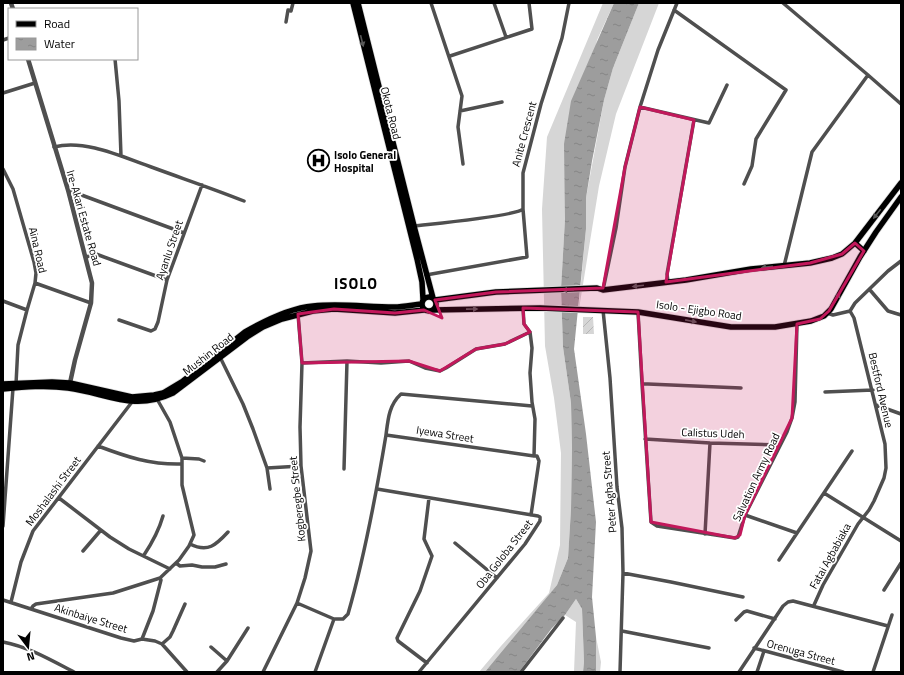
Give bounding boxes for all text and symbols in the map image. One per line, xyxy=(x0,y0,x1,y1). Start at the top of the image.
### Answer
legend xyxy=(8,8,138,60)
text: Road xyxy=(44,14,70,33)
text: Water xyxy=(44,34,75,53)
one-way arrow xyxy=(359,35,365,47)
street label: Okota Road xyxy=(377,85,405,141)
street label: Anite Crescent xyxy=(508,99,540,168)
place label: Isolo General Hospital xyxy=(334,147,396,176)
hospital icon: Isolo General Hospital xyxy=(305,148,331,174)
street label: Ire-Akari Estate Road xyxy=(63,168,105,268)
one-way arrow xyxy=(873,209,882,220)
street label: Ayanlu Street xyxy=(151,218,187,282)
street label: Aina Road xyxy=(25,225,51,275)
one-way arrow xyxy=(761,264,773,271)
district label: ISOLO xyxy=(334,272,378,295)
one-way arrow xyxy=(632,283,645,289)
one-way arrow xyxy=(562,286,574,293)
one-way arrow xyxy=(834,292,841,304)
street label: Isolo - Ejigbo Road xyxy=(655,296,743,324)
one-way arrow xyxy=(466,306,479,312)
one-way arrow xyxy=(685,318,697,324)
street label: Mushin Road xyxy=(179,329,237,379)
street label: Bestford Avenue xyxy=(865,351,898,430)
street label: Iyewa Street xyxy=(415,422,475,446)
street label: Calistus Udeh xyxy=(681,424,745,442)
street label: Salvation Army Road xyxy=(728,430,784,524)
street label: Peter Agha Street xyxy=(597,450,621,534)
street label: Moshalashi Street xyxy=(21,453,85,529)
street label: Kogberegbe Street xyxy=(285,455,309,543)
street label: Oba Goloba Street xyxy=(472,516,536,592)
street label: Fatai Agbabiaka xyxy=(805,520,855,592)
street label: Akinbaiye Street xyxy=(53,599,130,637)
north arrow xyxy=(8,627,48,667)
street label: Orenuga Street xyxy=(765,635,837,669)
text: N xyxy=(25,648,37,665)

